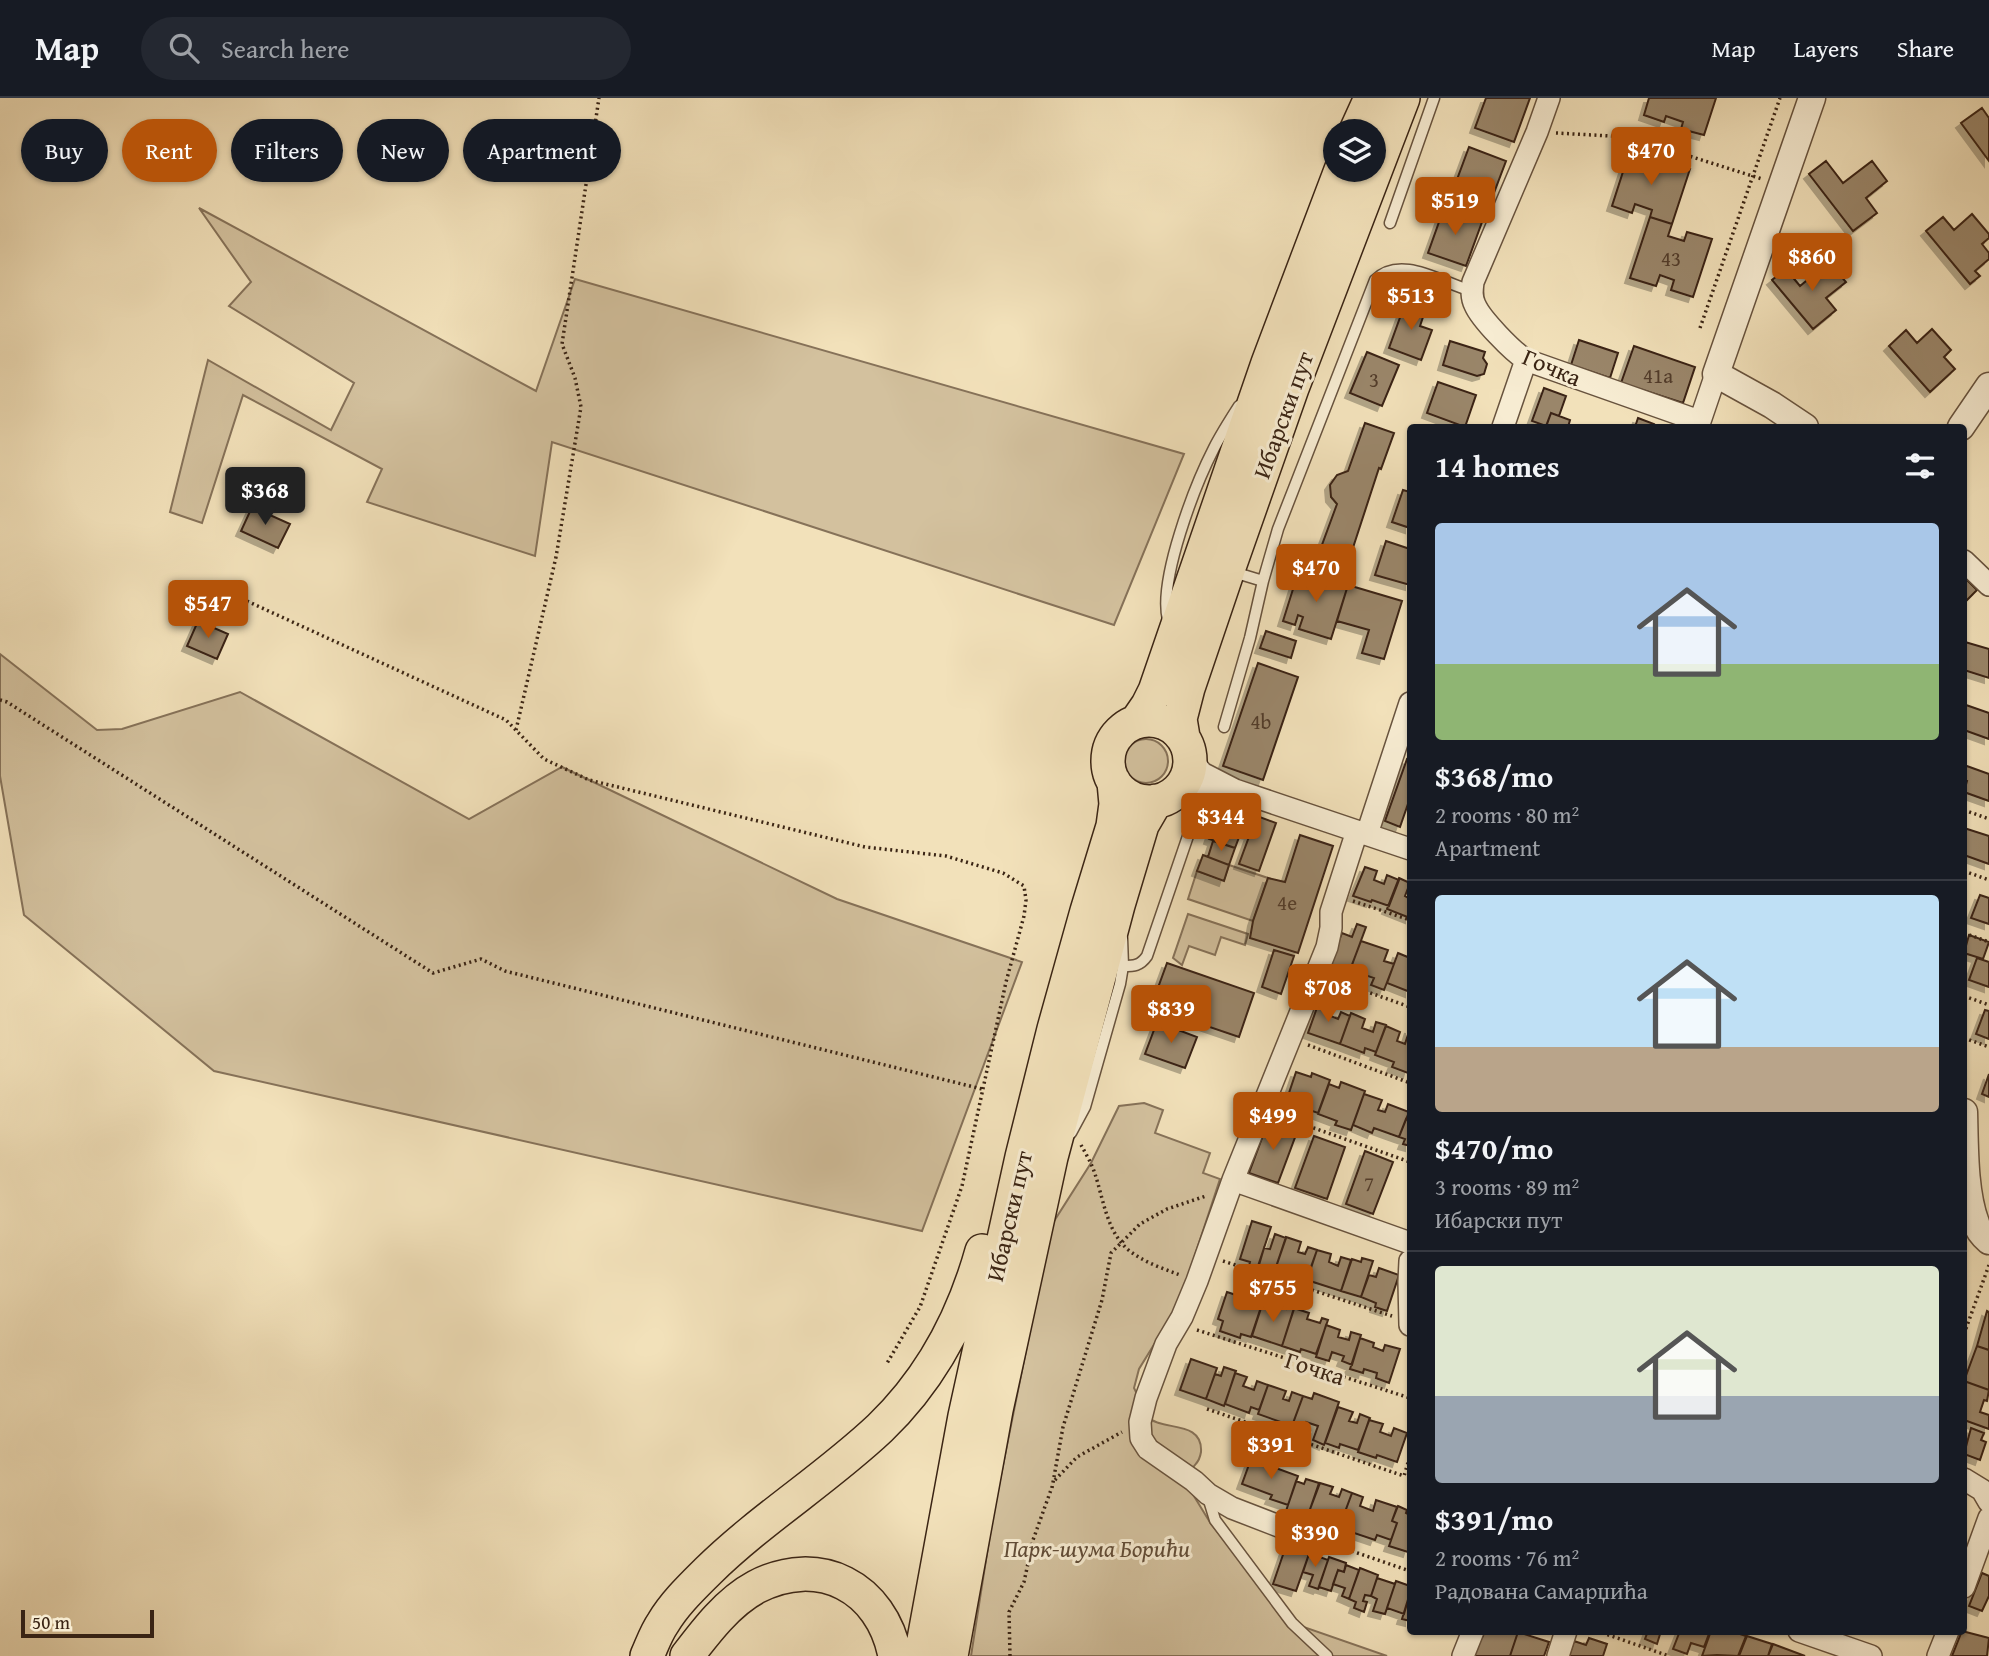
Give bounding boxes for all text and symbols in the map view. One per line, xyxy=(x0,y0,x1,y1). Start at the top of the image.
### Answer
search box xyxy=(141,17,631,80)
text: Map xyxy=(35,24,99,72)
icon: search xyxy=(165,29,203,67)
text: Search here xyxy=(221,29,349,68)
text: Map xyxy=(1712,31,1755,66)
text: Layers xyxy=(1793,31,1859,66)
text: Share xyxy=(1897,31,1954,66)
chip: Buy xyxy=(21,119,108,182)
chip: Rent xyxy=(122,119,217,182)
chip: Filters xyxy=(231,119,343,182)
chip: New xyxy=(357,119,449,182)
chip: Apartment xyxy=(463,119,621,182)
map controls xyxy=(1323,119,1386,182)
button: layers xyxy=(1323,119,1386,182)
pin: $470 xyxy=(1610,127,1692,187)
text: $470 xyxy=(1627,133,1675,166)
pin: $519 xyxy=(1414,178,1496,237)
text: $519 xyxy=(1431,183,1479,216)
pin: $860 xyxy=(1771,234,1853,293)
text: $860 xyxy=(1788,239,1836,272)
house number: 43 xyxy=(1661,243,1681,274)
pin: $513 xyxy=(1370,272,1452,332)
text: $513 xyxy=(1387,278,1435,311)
street label: Гочка xyxy=(1517,339,1587,395)
street label: Ибарски пут xyxy=(1244,346,1322,483)
house number: 41a xyxy=(1643,360,1673,391)
house number: 3 xyxy=(1369,364,1379,395)
text: 14 homes xyxy=(1435,444,1560,488)
icon: filters xyxy=(1901,447,1939,485)
pin: $368 xyxy=(224,468,306,527)
text: $368 xyxy=(241,473,289,506)
pin: $470 xyxy=(1275,545,1357,604)
text: $470 xyxy=(1292,550,1340,583)
icon: home xyxy=(1624,569,1750,695)
pin: $547 xyxy=(167,580,249,640)
text: $547 xyxy=(184,586,232,619)
house number: 4b xyxy=(1251,706,1271,737)
text: $368/mo xyxy=(1435,754,1553,798)
pin: $344 xyxy=(1180,794,1262,853)
text: 2 rooms · 80 m² xyxy=(1435,798,1579,831)
text: $344 xyxy=(1197,799,1245,832)
text: Apartment xyxy=(1435,831,1540,864)
house number: 4e xyxy=(1277,887,1297,918)
icon: home xyxy=(1624,941,1750,1067)
pin: $708 xyxy=(1287,964,1369,1024)
text: $708 xyxy=(1304,970,1352,1003)
pin: $839 xyxy=(1130,986,1212,1045)
text: $839 xyxy=(1147,991,1195,1024)
pin: $499 xyxy=(1232,1093,1314,1152)
text: $499 xyxy=(1249,1098,1297,1131)
text: $470/mo xyxy=(1435,1126,1553,1170)
street label: Ибарски пут xyxy=(977,1147,1041,1285)
house number: 7 xyxy=(1364,1168,1374,1199)
text: 3 rooms · 89 m² xyxy=(1435,1170,1579,1203)
text: Ибарски пут xyxy=(1435,1203,1562,1236)
pin: $755 xyxy=(1232,1264,1314,1324)
text: $755 xyxy=(1249,1270,1297,1303)
icon: home xyxy=(1624,1312,1750,1438)
street label: Гочка xyxy=(1281,1342,1350,1394)
pin: $391 xyxy=(1230,1422,1312,1481)
text: $391 xyxy=(1247,1427,1295,1460)
text: $391/mo xyxy=(1435,1497,1553,1541)
pin: $390 xyxy=(1274,1510,1356,1569)
text: $390 xyxy=(1291,1515,1339,1548)
park label: Парк-шума Борићи xyxy=(1004,1531,1190,1566)
text: 2 rooms · 76 m² xyxy=(1435,1541,1579,1574)
text: Радована Самарџића xyxy=(1435,1574,1648,1607)
scale bar xyxy=(21,1607,154,1639)
text: 50 m xyxy=(32,1608,70,1636)

